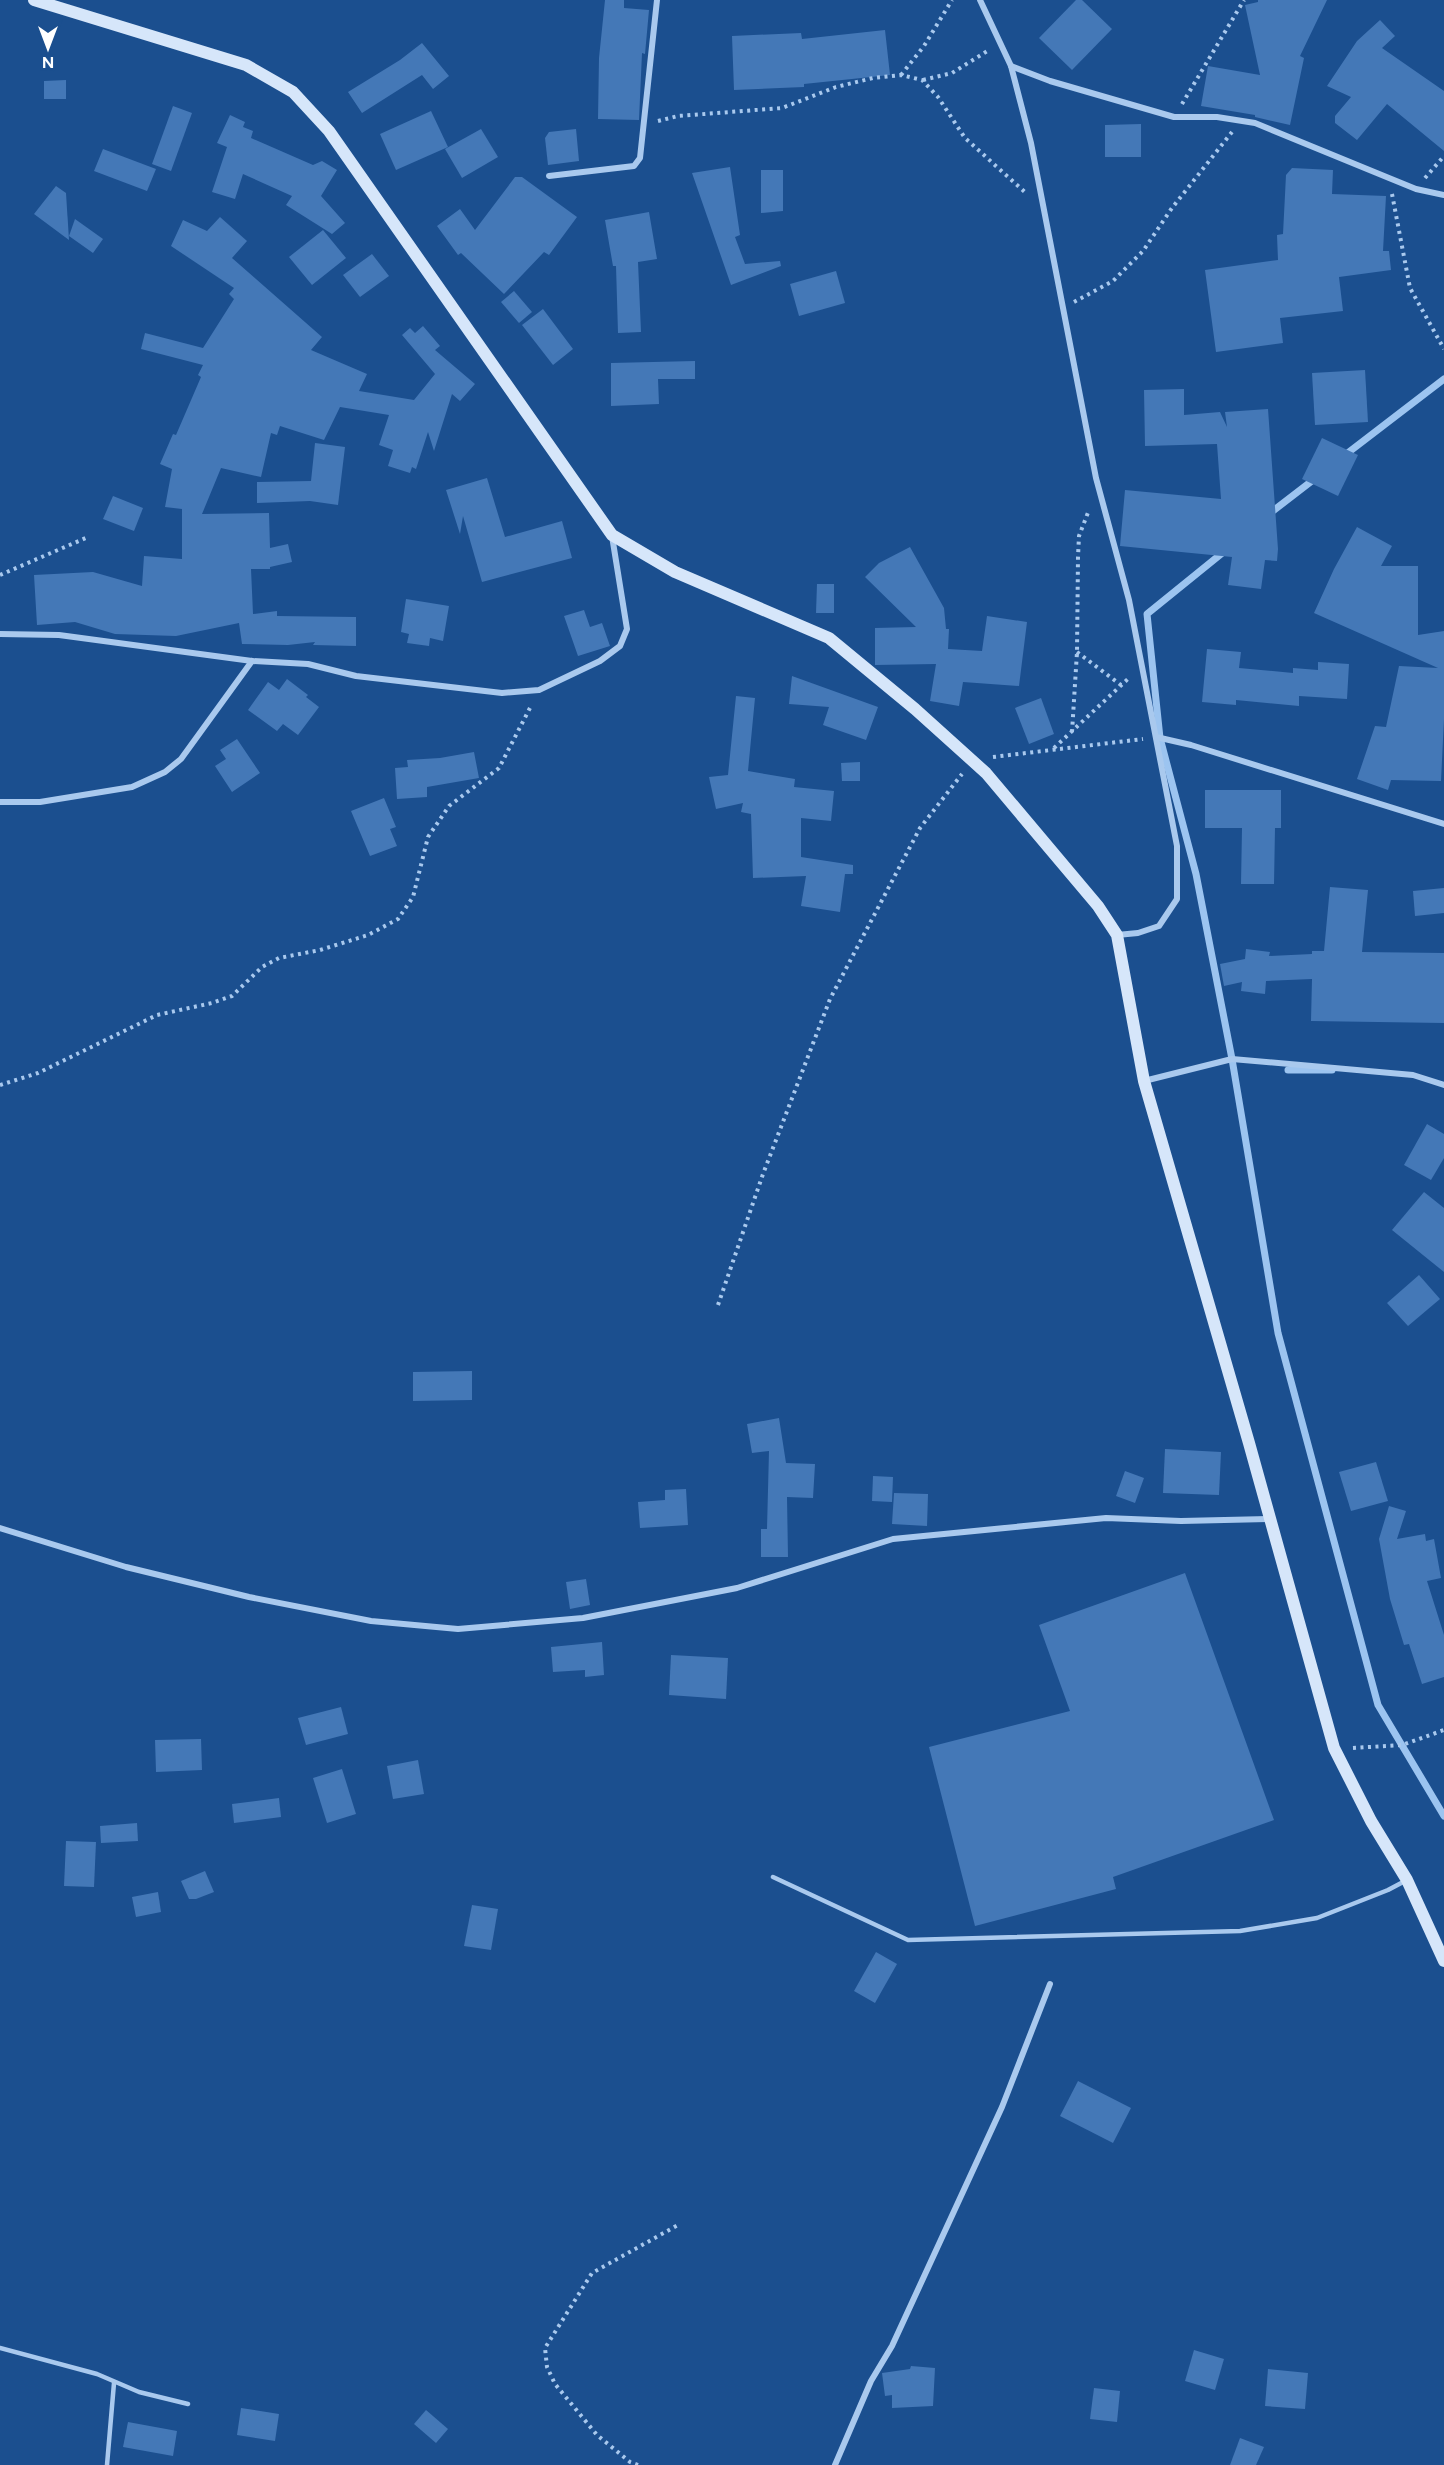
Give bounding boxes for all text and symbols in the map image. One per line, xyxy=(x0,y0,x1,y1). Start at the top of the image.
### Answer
north arrow xyxy=(18,18,78,78)
text: N xyxy=(42,53,54,72)

